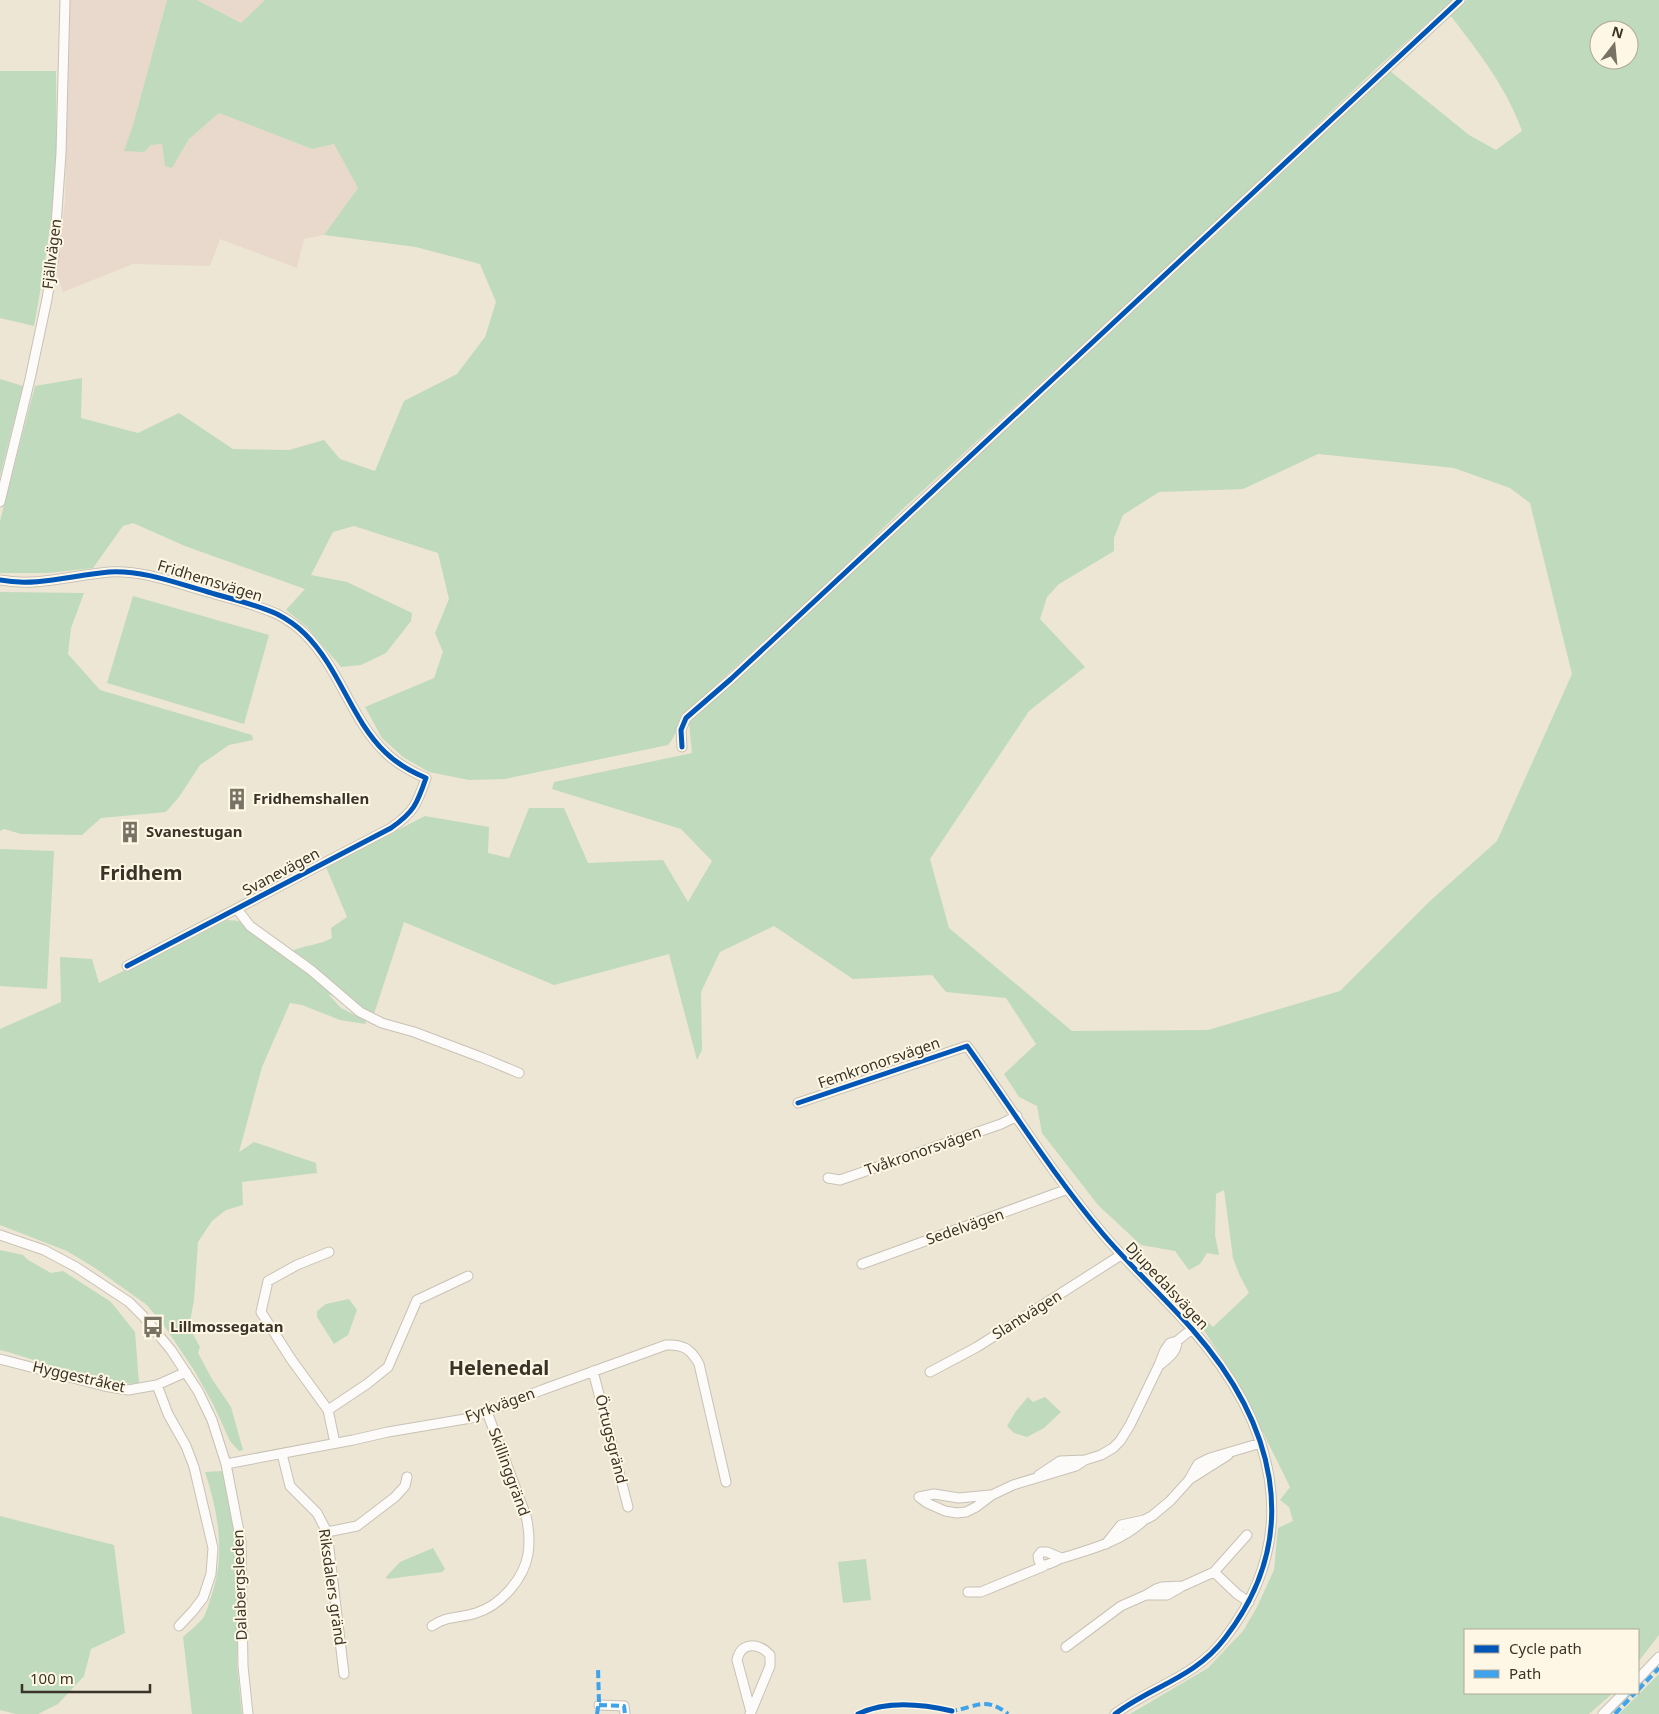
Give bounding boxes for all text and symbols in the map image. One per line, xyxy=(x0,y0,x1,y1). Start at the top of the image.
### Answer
north arrow xyxy=(1589,20,1639,70)
text: N xyxy=(1610,21,1626,43)
street label: Fjällvägen xyxy=(37,218,65,290)
street label: Fridhemsvägen xyxy=(155,555,265,606)
building icon: Fridhemshallen xyxy=(224,786,250,812)
place label: Fridhemshallen xyxy=(253,788,369,808)
building icon: Svanestugan xyxy=(117,819,143,845)
place label: Svanestugan xyxy=(146,821,243,841)
street label: Svanevägen xyxy=(238,842,323,900)
district label: Fridhem xyxy=(100,859,182,886)
street label: Femkronorsvägen xyxy=(815,1032,942,1092)
street label: Tvåkronorsvägen xyxy=(862,1121,984,1179)
street label: Sedelvägen xyxy=(923,1203,1006,1249)
street label: Djupedalsvägen xyxy=(1122,1237,1214,1334)
street label: Slantvägen xyxy=(988,1285,1065,1343)
bus stop icon: Lillmossegatan xyxy=(140,1314,166,1340)
place label: Lillmossegatan xyxy=(170,1316,284,1336)
district label: Helenedal xyxy=(449,1354,549,1381)
street label: Hyggestråket xyxy=(31,1356,128,1397)
street label: Fyrkvägen xyxy=(462,1382,537,1426)
street label: Örtugsgränd xyxy=(591,1392,633,1485)
street label: Skillinggränd xyxy=(485,1425,535,1518)
street label: Riksdalers gränd xyxy=(315,1527,351,1647)
street label: Dalabergsleden xyxy=(227,1529,251,1641)
legend xyxy=(1464,1629,1639,1694)
text: Cycle path xyxy=(1509,1638,1582,1658)
scale bar xyxy=(22,1662,150,1694)
text: Path xyxy=(1509,1663,1541,1683)
text: 100 m xyxy=(30,1668,74,1688)

